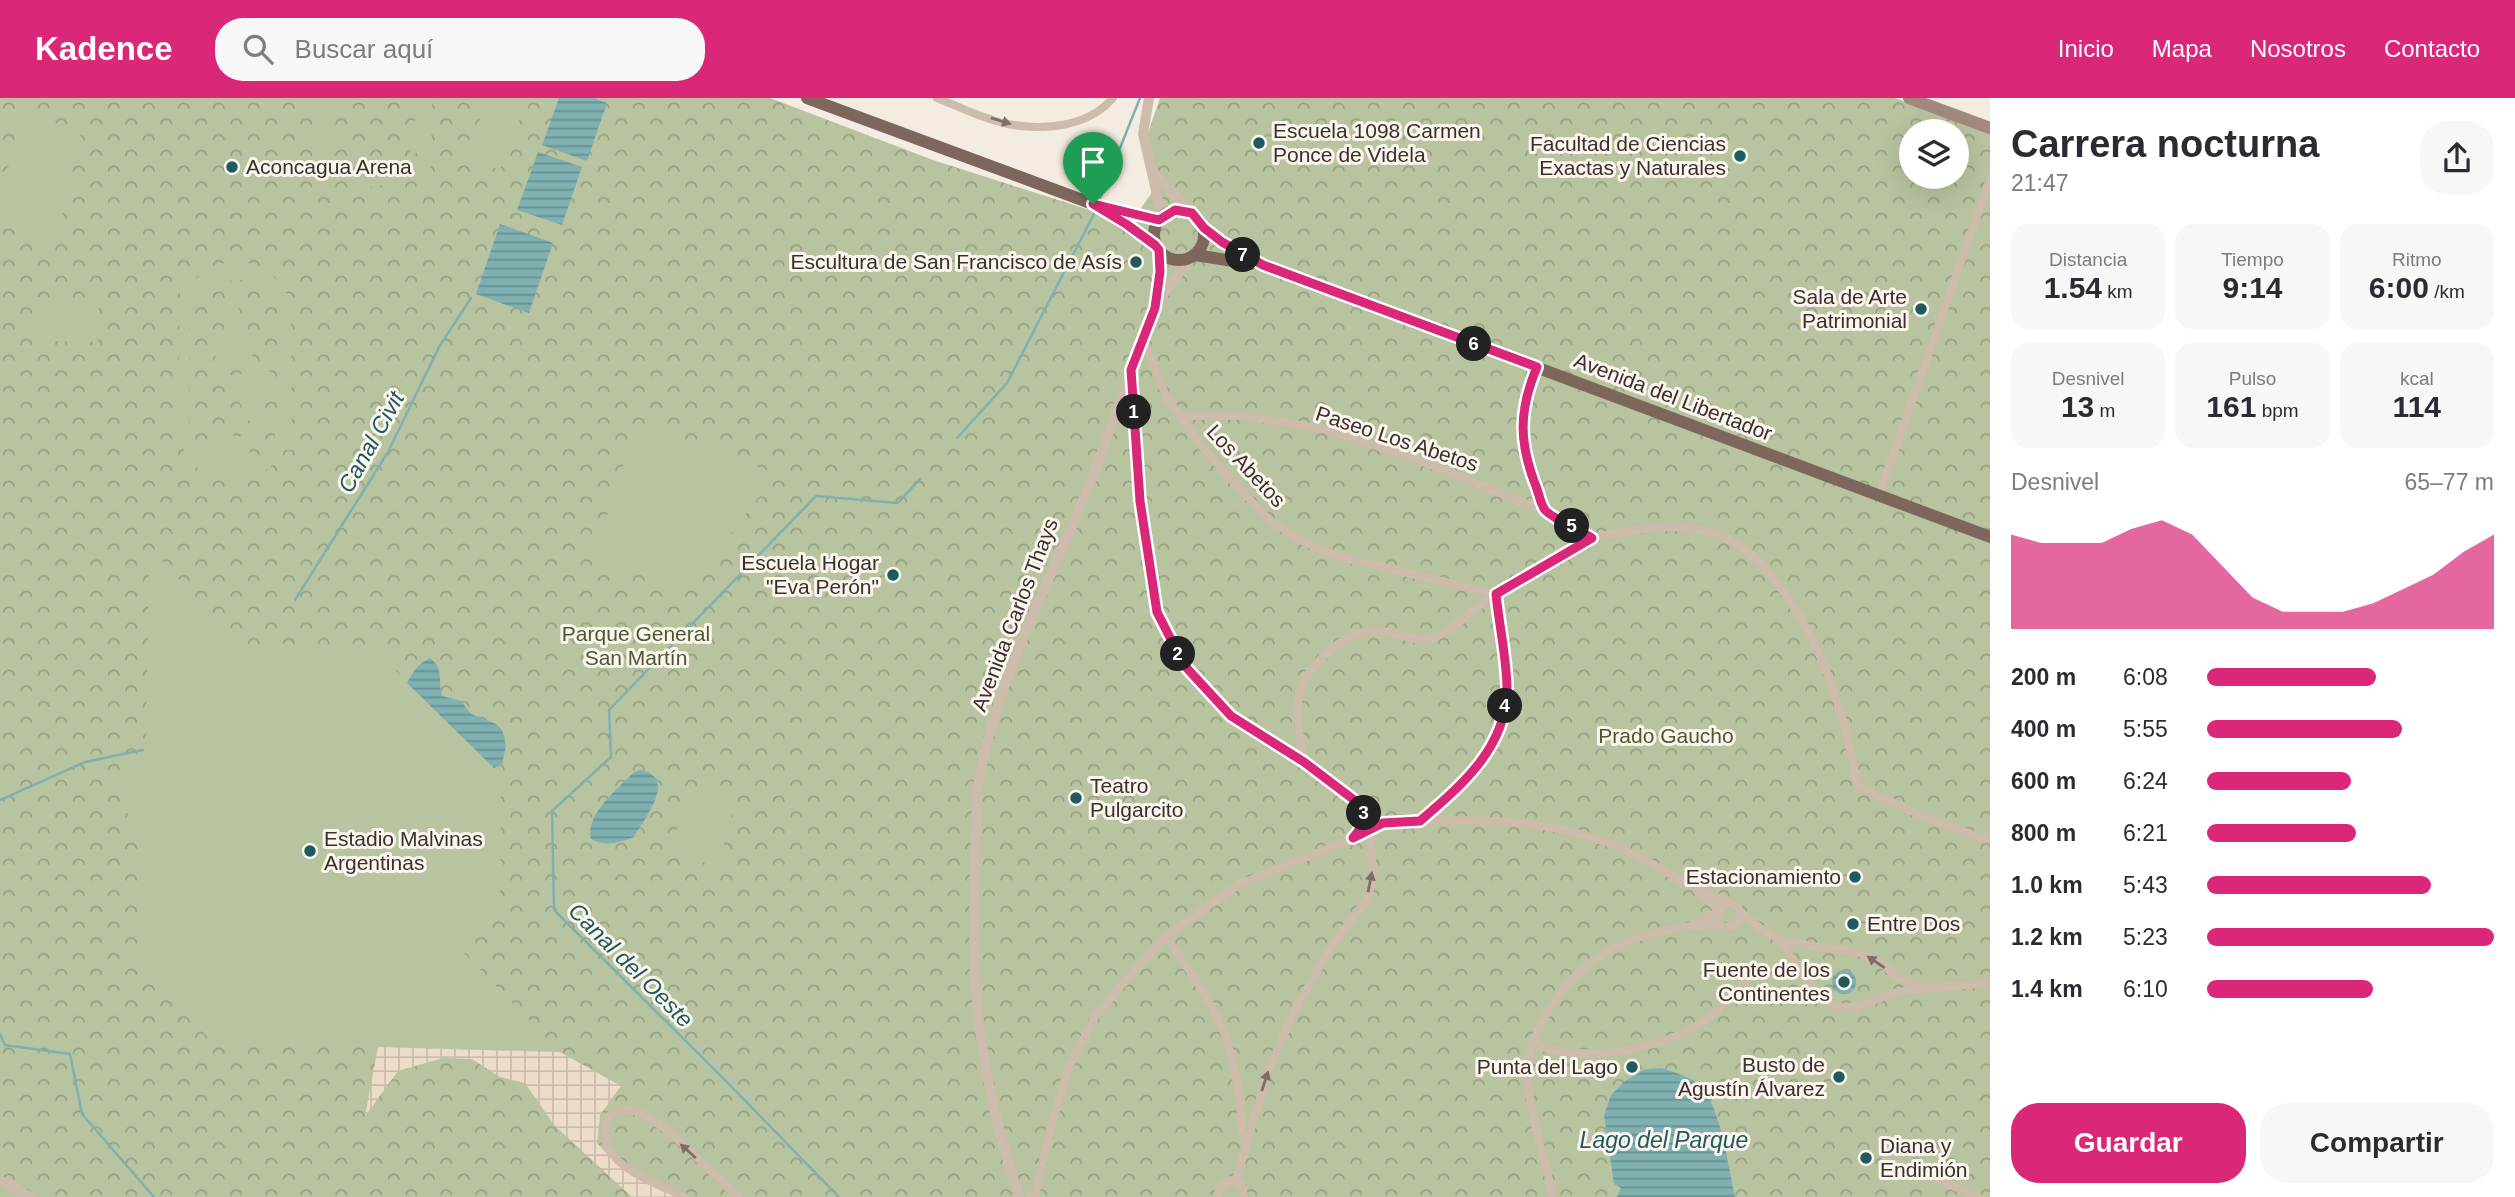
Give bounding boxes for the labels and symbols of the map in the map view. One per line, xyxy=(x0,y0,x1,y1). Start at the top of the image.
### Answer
one-way arrow xyxy=(991,117,1012,127)
place label: Escuela 1098 Carmen Ponce de Videla xyxy=(1273,119,1481,166)
pin xyxy=(1063,132,1123,204)
place label: Facultad de Ciencias Exactas y Naturales xyxy=(1530,132,1726,179)
marker: Escuela 1098 Carmen Ponce de Videla xyxy=(1251,135,1267,151)
marker: Facultad de Ciencias Exactas y Naturales xyxy=(1732,148,1748,164)
place label: Aconcagua Arena xyxy=(246,155,412,178)
marker: Aconcagua Arena xyxy=(224,159,240,175)
pin: 7 xyxy=(1226,238,1260,272)
place label: Escultura de San Francisco de Asís xyxy=(791,250,1122,273)
marker: Escultura de San Francisco de Asís xyxy=(1128,254,1144,270)
place label: Sala de Arte Patrimonial xyxy=(1793,285,1907,332)
marker: Sala de Arte Patrimonial xyxy=(1913,301,1929,317)
pin: 6 xyxy=(1456,327,1492,362)
street label: Avenida del Libertador xyxy=(1571,348,1775,445)
water label: Canal Civit xyxy=(333,386,410,497)
pin: 1 xyxy=(1116,394,1152,430)
street label: Paseo Los Abetos xyxy=(1313,401,1481,476)
street label: Los Abetos xyxy=(1203,420,1290,512)
pin: 5 xyxy=(1554,508,1590,544)
street label: Avenida Carlos Thays xyxy=(967,515,1062,714)
place label: Escuela Hogar "Eva Perón" xyxy=(741,551,879,598)
marker: Escuela Hogar "Eva Perón" xyxy=(885,567,901,583)
park label: Parque General San Martín xyxy=(562,622,710,669)
pin: 2 xyxy=(1160,636,1196,672)
pin: 4 xyxy=(1488,688,1522,724)
park label: Prado Gaucho xyxy=(1598,724,1734,747)
place label: Teatro Pulgarcito xyxy=(1090,774,1183,821)
marker: Teatro Pulgarcito xyxy=(1068,790,1084,806)
pin: 3 xyxy=(1346,796,1382,830)
place label: Estadio Malvinas Argentinas xyxy=(324,827,483,874)
marker: Estadio Malvinas Argentinas xyxy=(302,843,318,859)
place label: Estacionamiento xyxy=(1686,865,1841,888)
marker: Estacionamiento xyxy=(1847,869,1863,885)
one-way arrow xyxy=(1365,871,1376,893)
water label: Canal del Oeste xyxy=(563,897,699,1033)
place label: Entre Dos xyxy=(1867,912,1960,935)
marker: Entre Dos xyxy=(1845,916,1861,932)
one-way arrow xyxy=(1867,955,1885,969)
place label: Fuente de los Continentes xyxy=(1703,958,1830,1005)
marker: Fuente de los Continentes xyxy=(1836,974,1852,990)
place label: Busto de Agustín Álvarez xyxy=(1678,1053,1825,1100)
place label: Punta del Lago xyxy=(1477,1055,1618,1078)
marker: Punta del Lago xyxy=(1624,1059,1640,1075)
marker: Busto de Agustín Álvarez xyxy=(1831,1069,1847,1085)
one-way arrow xyxy=(1260,1070,1271,1091)
water label: Lago del Parque xyxy=(1580,1127,1748,1153)
place label: Diana y Endimión xyxy=(1880,1134,1968,1181)
one-way arrow xyxy=(680,1143,697,1159)
marker: Diana y Endimión xyxy=(1858,1150,1874,1166)

